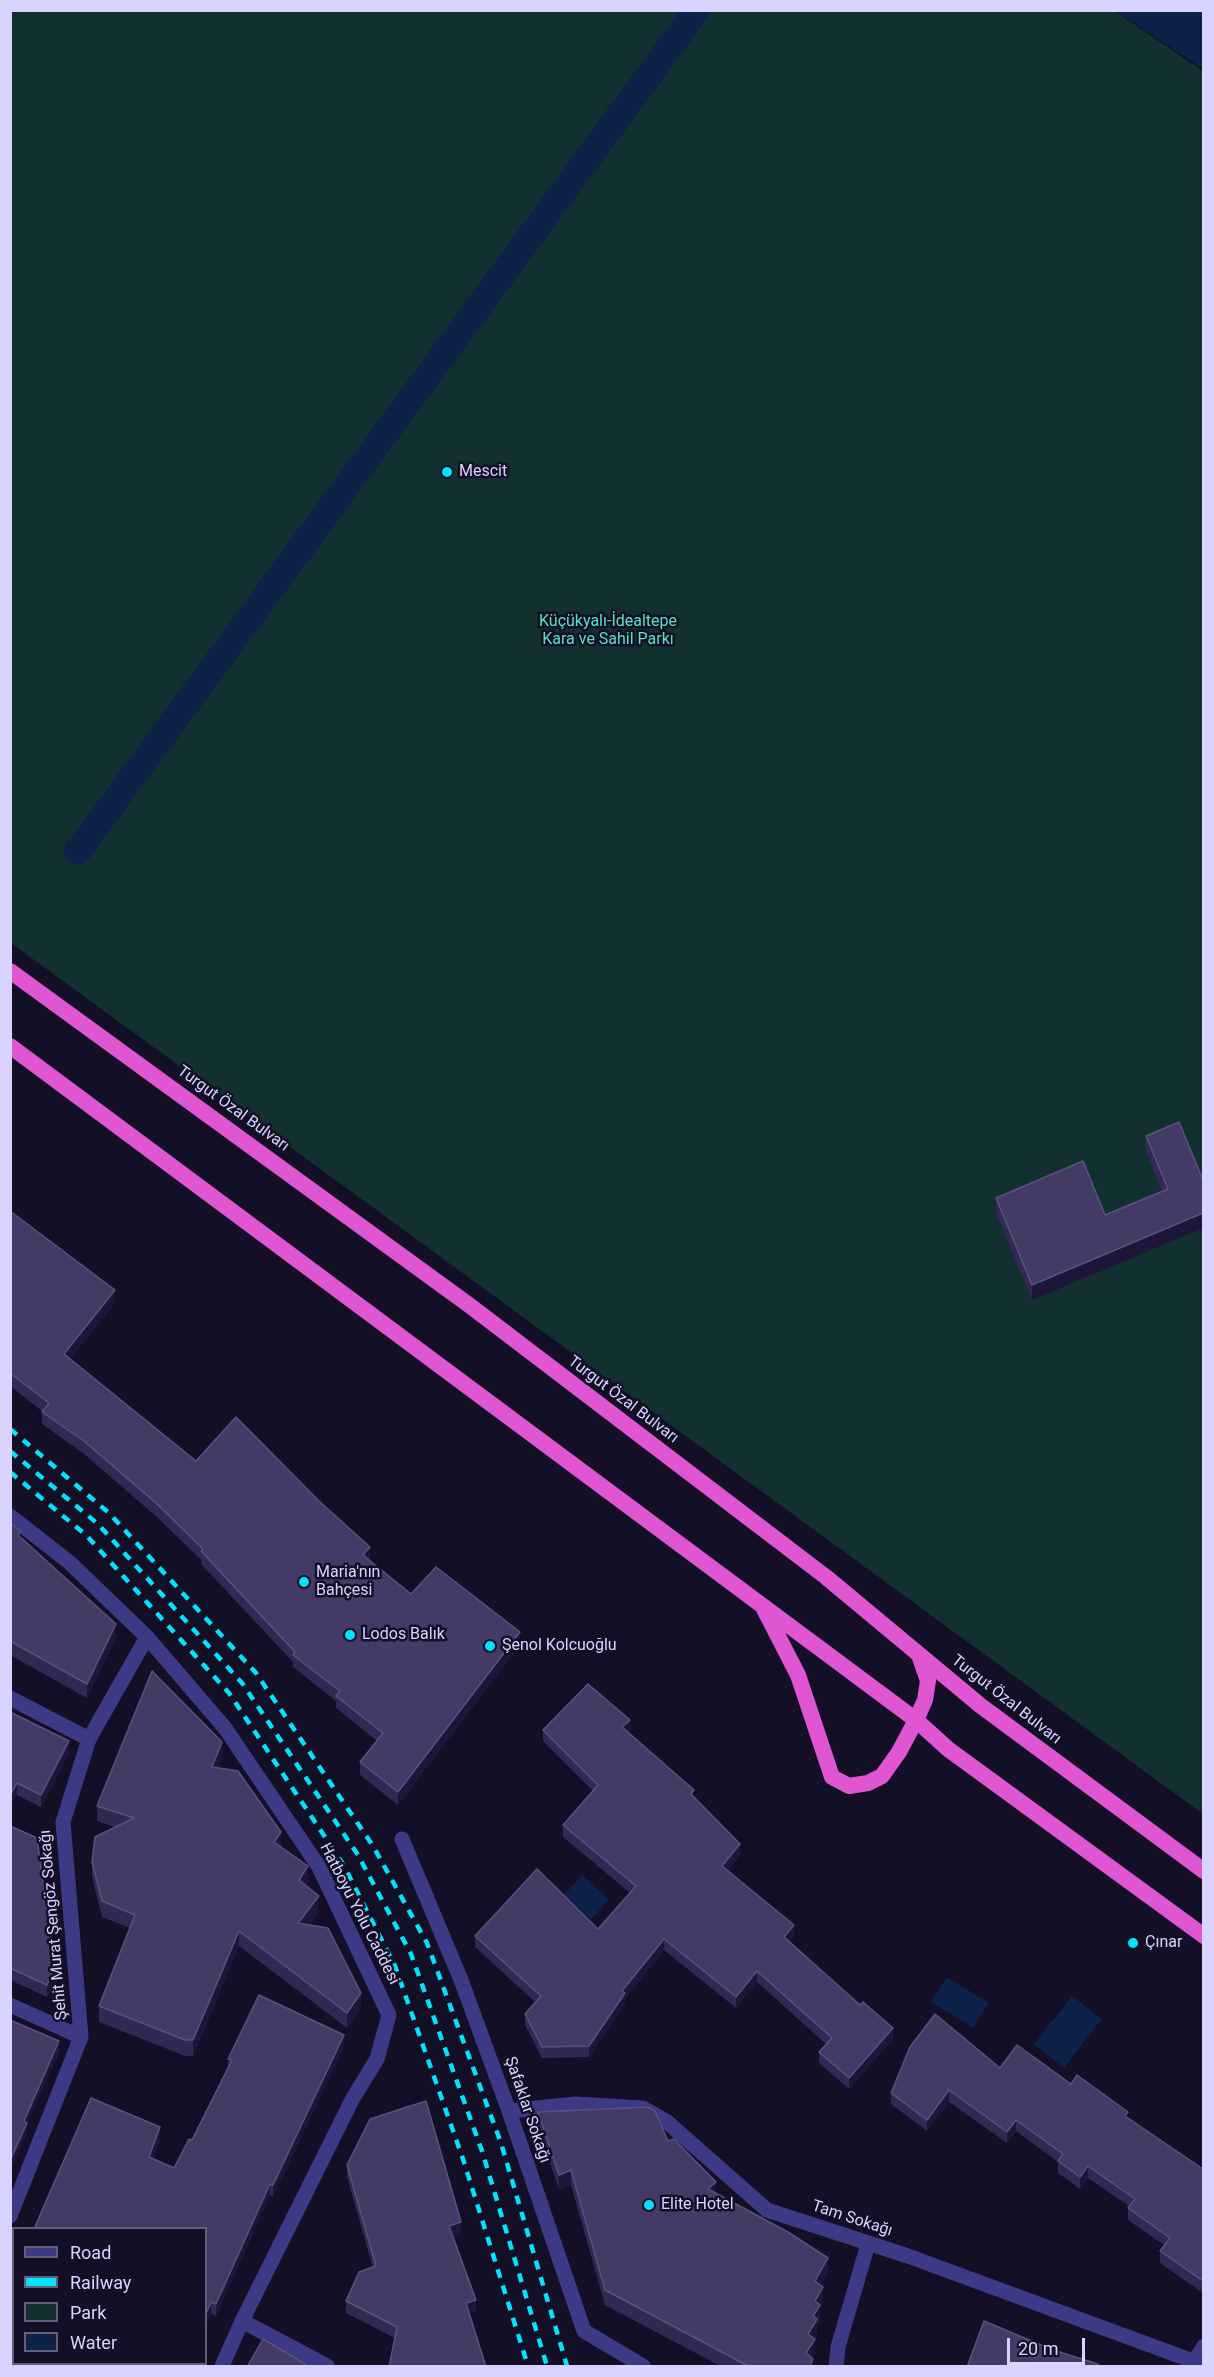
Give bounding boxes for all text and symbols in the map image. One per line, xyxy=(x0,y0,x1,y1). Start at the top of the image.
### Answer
place label: Mescit xyxy=(459,462,507,482)
marker: Mescit xyxy=(440,465,454,479)
park label: Küçükyalı-İdealtepe Kara ve Sahil Parkı xyxy=(539,612,677,650)
street label: Turgut Özal Bulvarı xyxy=(173,1062,293,1156)
street label: Turgut Özal Bulvarı xyxy=(564,1352,682,1448)
place label: Maria'nın Bahçesi xyxy=(316,1563,380,1601)
marker: Maria'nın Bahçesi xyxy=(297,1575,311,1589)
place label: Lodos Balık xyxy=(362,1625,445,1645)
marker: Lodos Balık xyxy=(343,1628,357,1642)
place label: Şenol Kolcuoğlu xyxy=(502,1636,617,1656)
marker: Şenol Kolcuoğlu xyxy=(483,1639,497,1653)
street label: Turgut Özal Bulvarı xyxy=(947,1651,1065,1749)
street label: Şehit Murat Şengöz Sokağı xyxy=(36,1829,72,2021)
street label: Hatboyu Yolu Caddesi xyxy=(315,1840,403,1988)
place label: Çınar xyxy=(1145,1933,1182,1953)
marker: Çınar xyxy=(1126,1936,1140,1950)
street label: Şafaklar Sokağı xyxy=(500,2054,554,2166)
place label: Elite Hotel xyxy=(661,2195,734,2215)
street label: Tam Sokağı xyxy=(809,2197,895,2241)
marker: Elite Hotel xyxy=(642,2198,656,2212)
legend xyxy=(12,2227,207,2365)
text: Road xyxy=(70,2242,111,2263)
text: Railway xyxy=(70,2272,131,2293)
text: Park xyxy=(70,2302,106,2323)
scale bar xyxy=(1010,2326,1088,2364)
text: Water xyxy=(70,2332,117,2353)
text: 20 m xyxy=(1018,2338,1058,2359)

